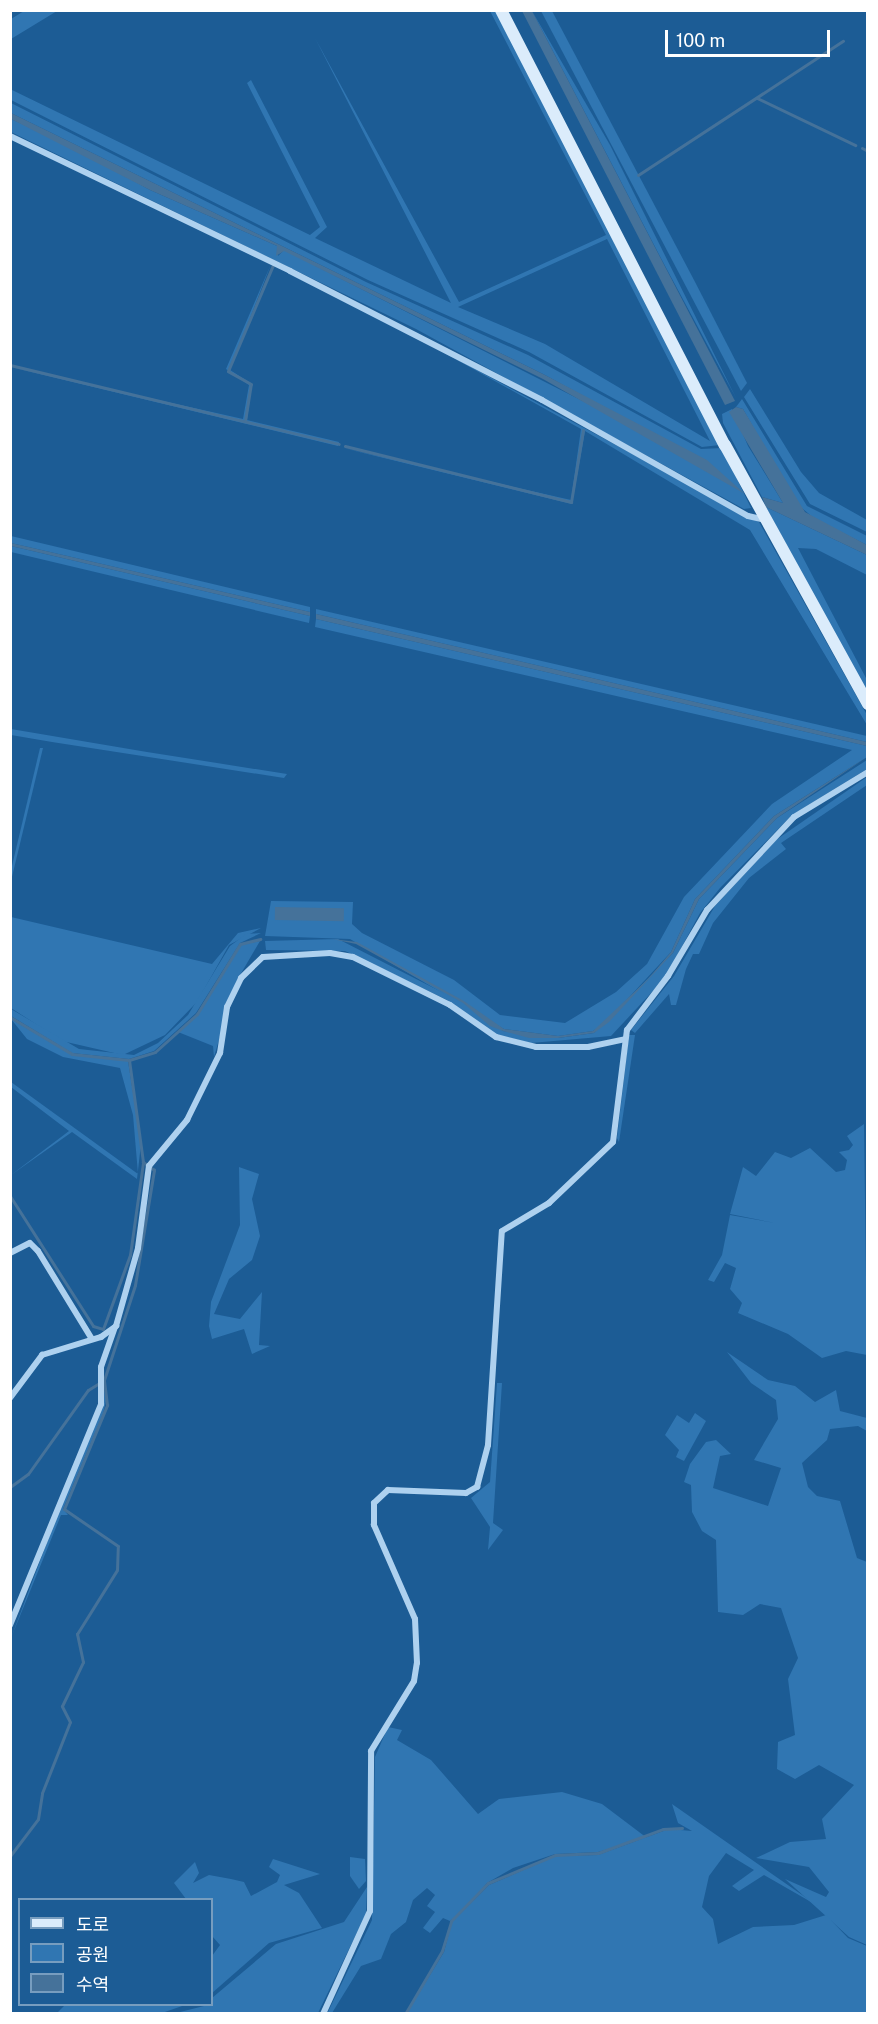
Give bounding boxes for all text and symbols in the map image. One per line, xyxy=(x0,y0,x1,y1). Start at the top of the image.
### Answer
scale bar xyxy=(668,18,833,56)
text: 100 m xyxy=(676,30,725,51)
legend xyxy=(18,1898,213,2006)
text: 도로 xyxy=(76,1914,109,1935)
text: 공원 xyxy=(76,1944,109,1965)
text: 수역 xyxy=(76,1974,109,1995)

